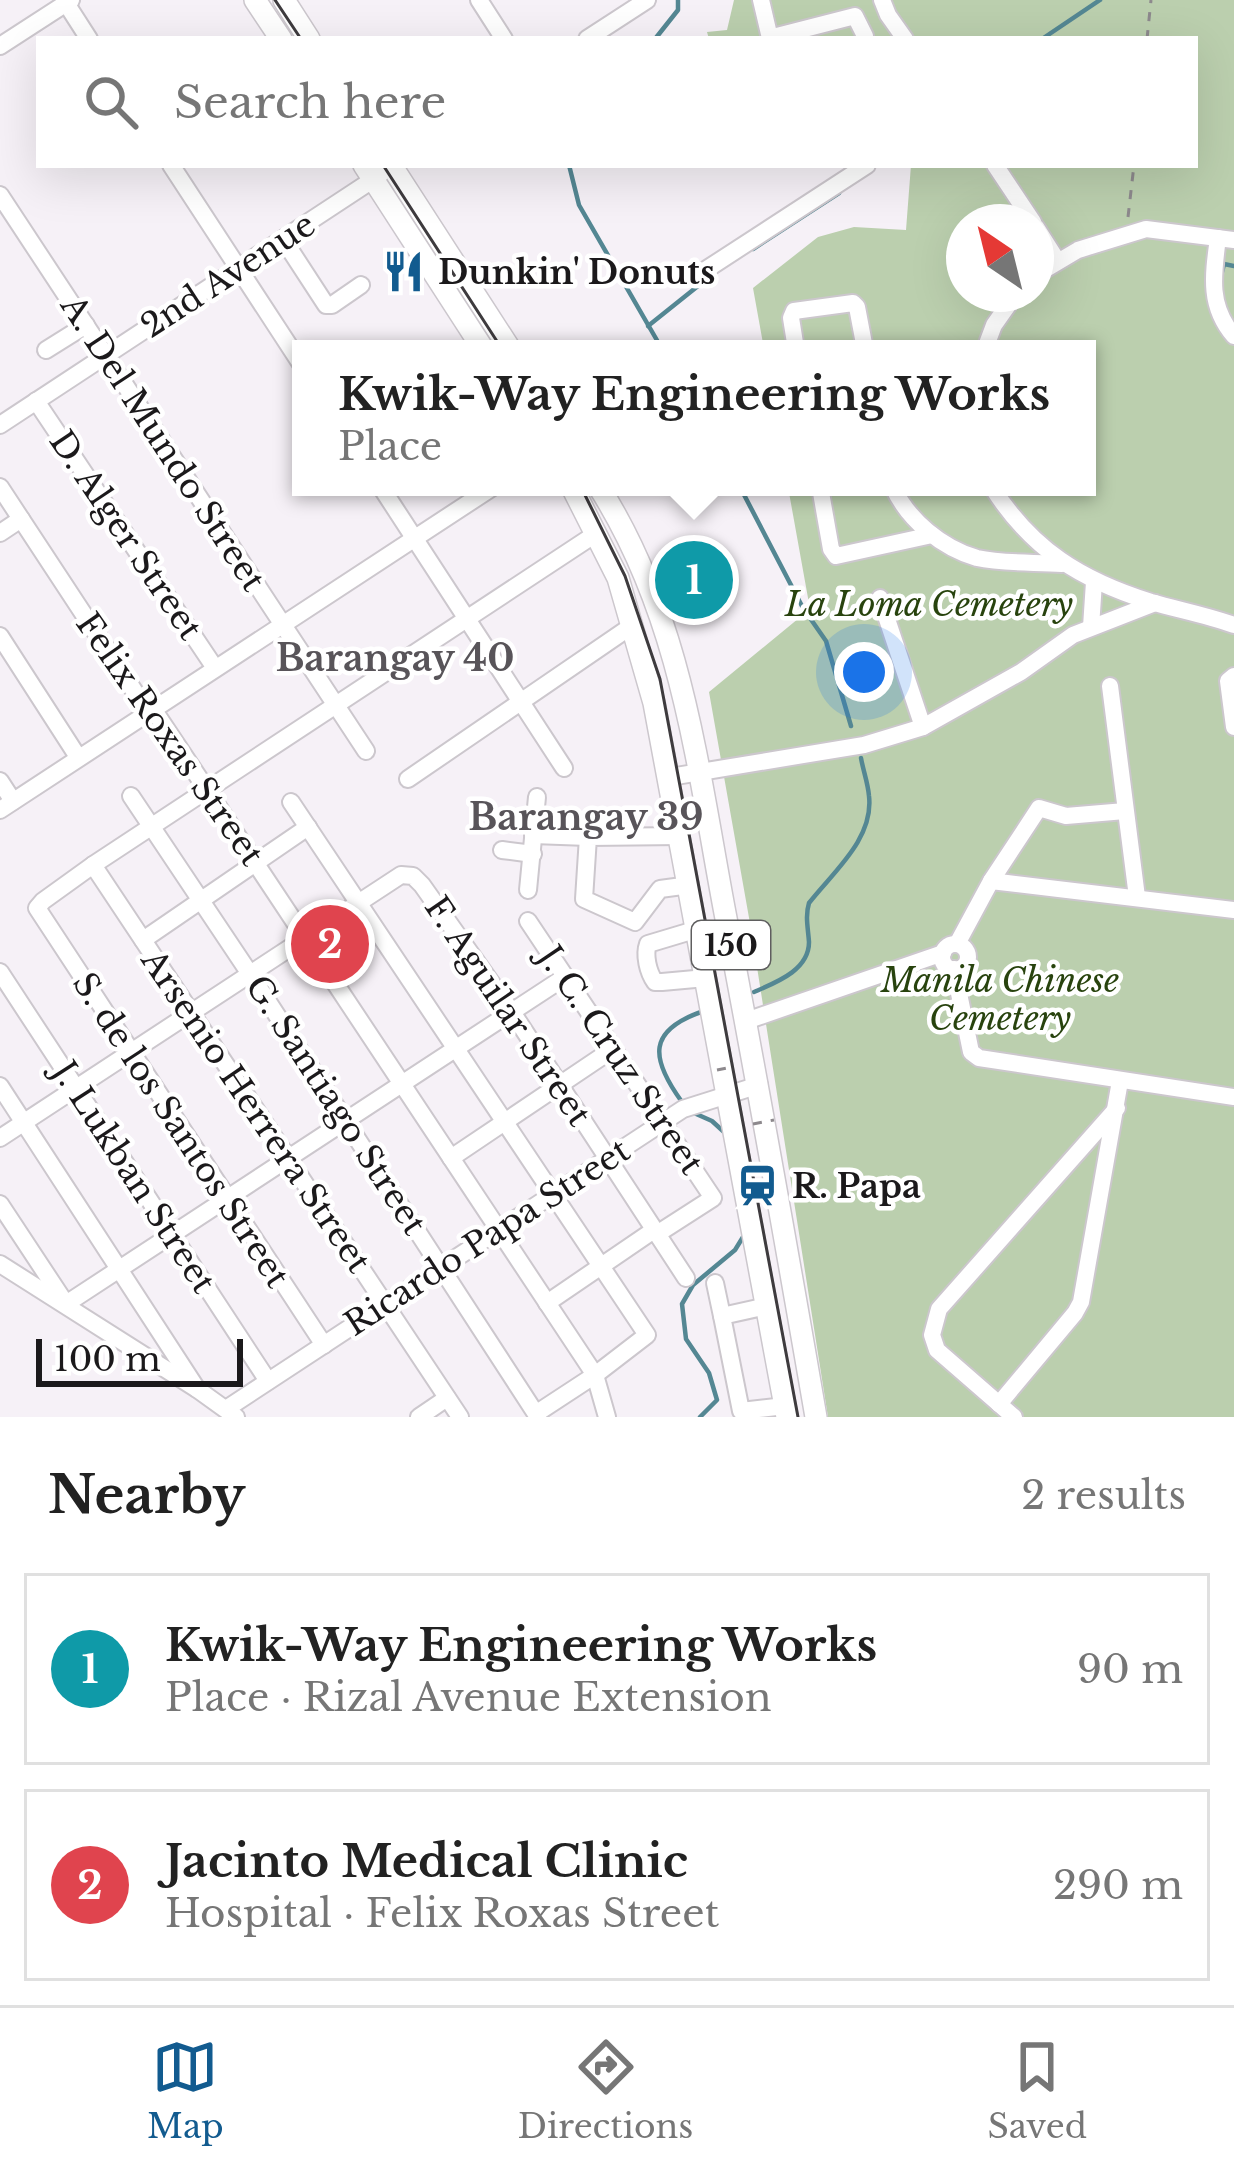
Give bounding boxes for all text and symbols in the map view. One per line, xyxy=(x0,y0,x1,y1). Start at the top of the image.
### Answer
search box xyxy=(36,36,1198,168)
icon: search xyxy=(78,69,144,135)
text: Search here xyxy=(174,74,446,130)
street label: 2nd Avenue xyxy=(133,204,323,346)
north arrow xyxy=(946,204,1054,312)
restaurant icon: Dunkin' Donuts xyxy=(381,249,427,295)
place label: Dunkin' Donuts xyxy=(438,252,715,293)
street label: A. Del Mundo Street xyxy=(51,286,274,599)
popup xyxy=(292,340,1096,496)
text: Kwik-Way Engineering Works xyxy=(338,366,1050,422)
text: Place xyxy=(338,422,442,471)
street label: D. Alger Street xyxy=(41,423,211,648)
pin: 1 xyxy=(655,535,733,625)
park label: La Loma Cemetery xyxy=(784,584,1073,625)
street label: Felix Roxas Street xyxy=(67,605,273,874)
district label: Barangay 40 xyxy=(276,636,514,681)
your location xyxy=(834,642,894,702)
district label: Barangay 39 xyxy=(469,795,703,840)
street label: F. Aguilar Street xyxy=(416,888,600,1134)
pin: 2 xyxy=(291,899,369,989)
road number: 150 xyxy=(692,921,770,969)
street label: J. C. Cruz Street xyxy=(527,935,713,1182)
street label: Arsenio Herrera Street xyxy=(132,941,380,1281)
park label: Manila Chinese Cemetery xyxy=(880,960,1119,1039)
street label: S. de los Santos Street xyxy=(64,965,298,1295)
street label: G. Santiago Street xyxy=(237,968,435,1243)
street label: J. Lukban Street xyxy=(42,1050,225,1301)
street label: Ricardo Papa Street xyxy=(337,1129,638,1344)
station icon: R. Papa xyxy=(735,1163,781,1209)
place label: R. Papa xyxy=(792,1166,921,1207)
scale bar xyxy=(36,1333,243,1386)
text: 100 m xyxy=(54,1339,161,1380)
text: Nearby xyxy=(48,1464,245,1527)
text: 2 results xyxy=(1021,1471,1186,1520)
text: Kwik-Way Engineering Works xyxy=(165,1617,877,1673)
text: 1 xyxy=(81,1645,99,1694)
text: 90 m xyxy=(1077,1645,1183,1694)
text: Place · Rizal Avenue Extension xyxy=(165,1673,772,1722)
text: Jacinto Medical Clinic xyxy=(165,1833,688,1889)
text: 2 xyxy=(77,1861,103,1910)
text: 290 m xyxy=(1053,1861,1183,1910)
text: Hospital · Felix Roxas Street xyxy=(165,1889,719,1938)
tab: Map xyxy=(147,2034,224,2147)
tab: Directions xyxy=(518,2034,693,2147)
tab: Saved xyxy=(987,2034,1087,2147)

